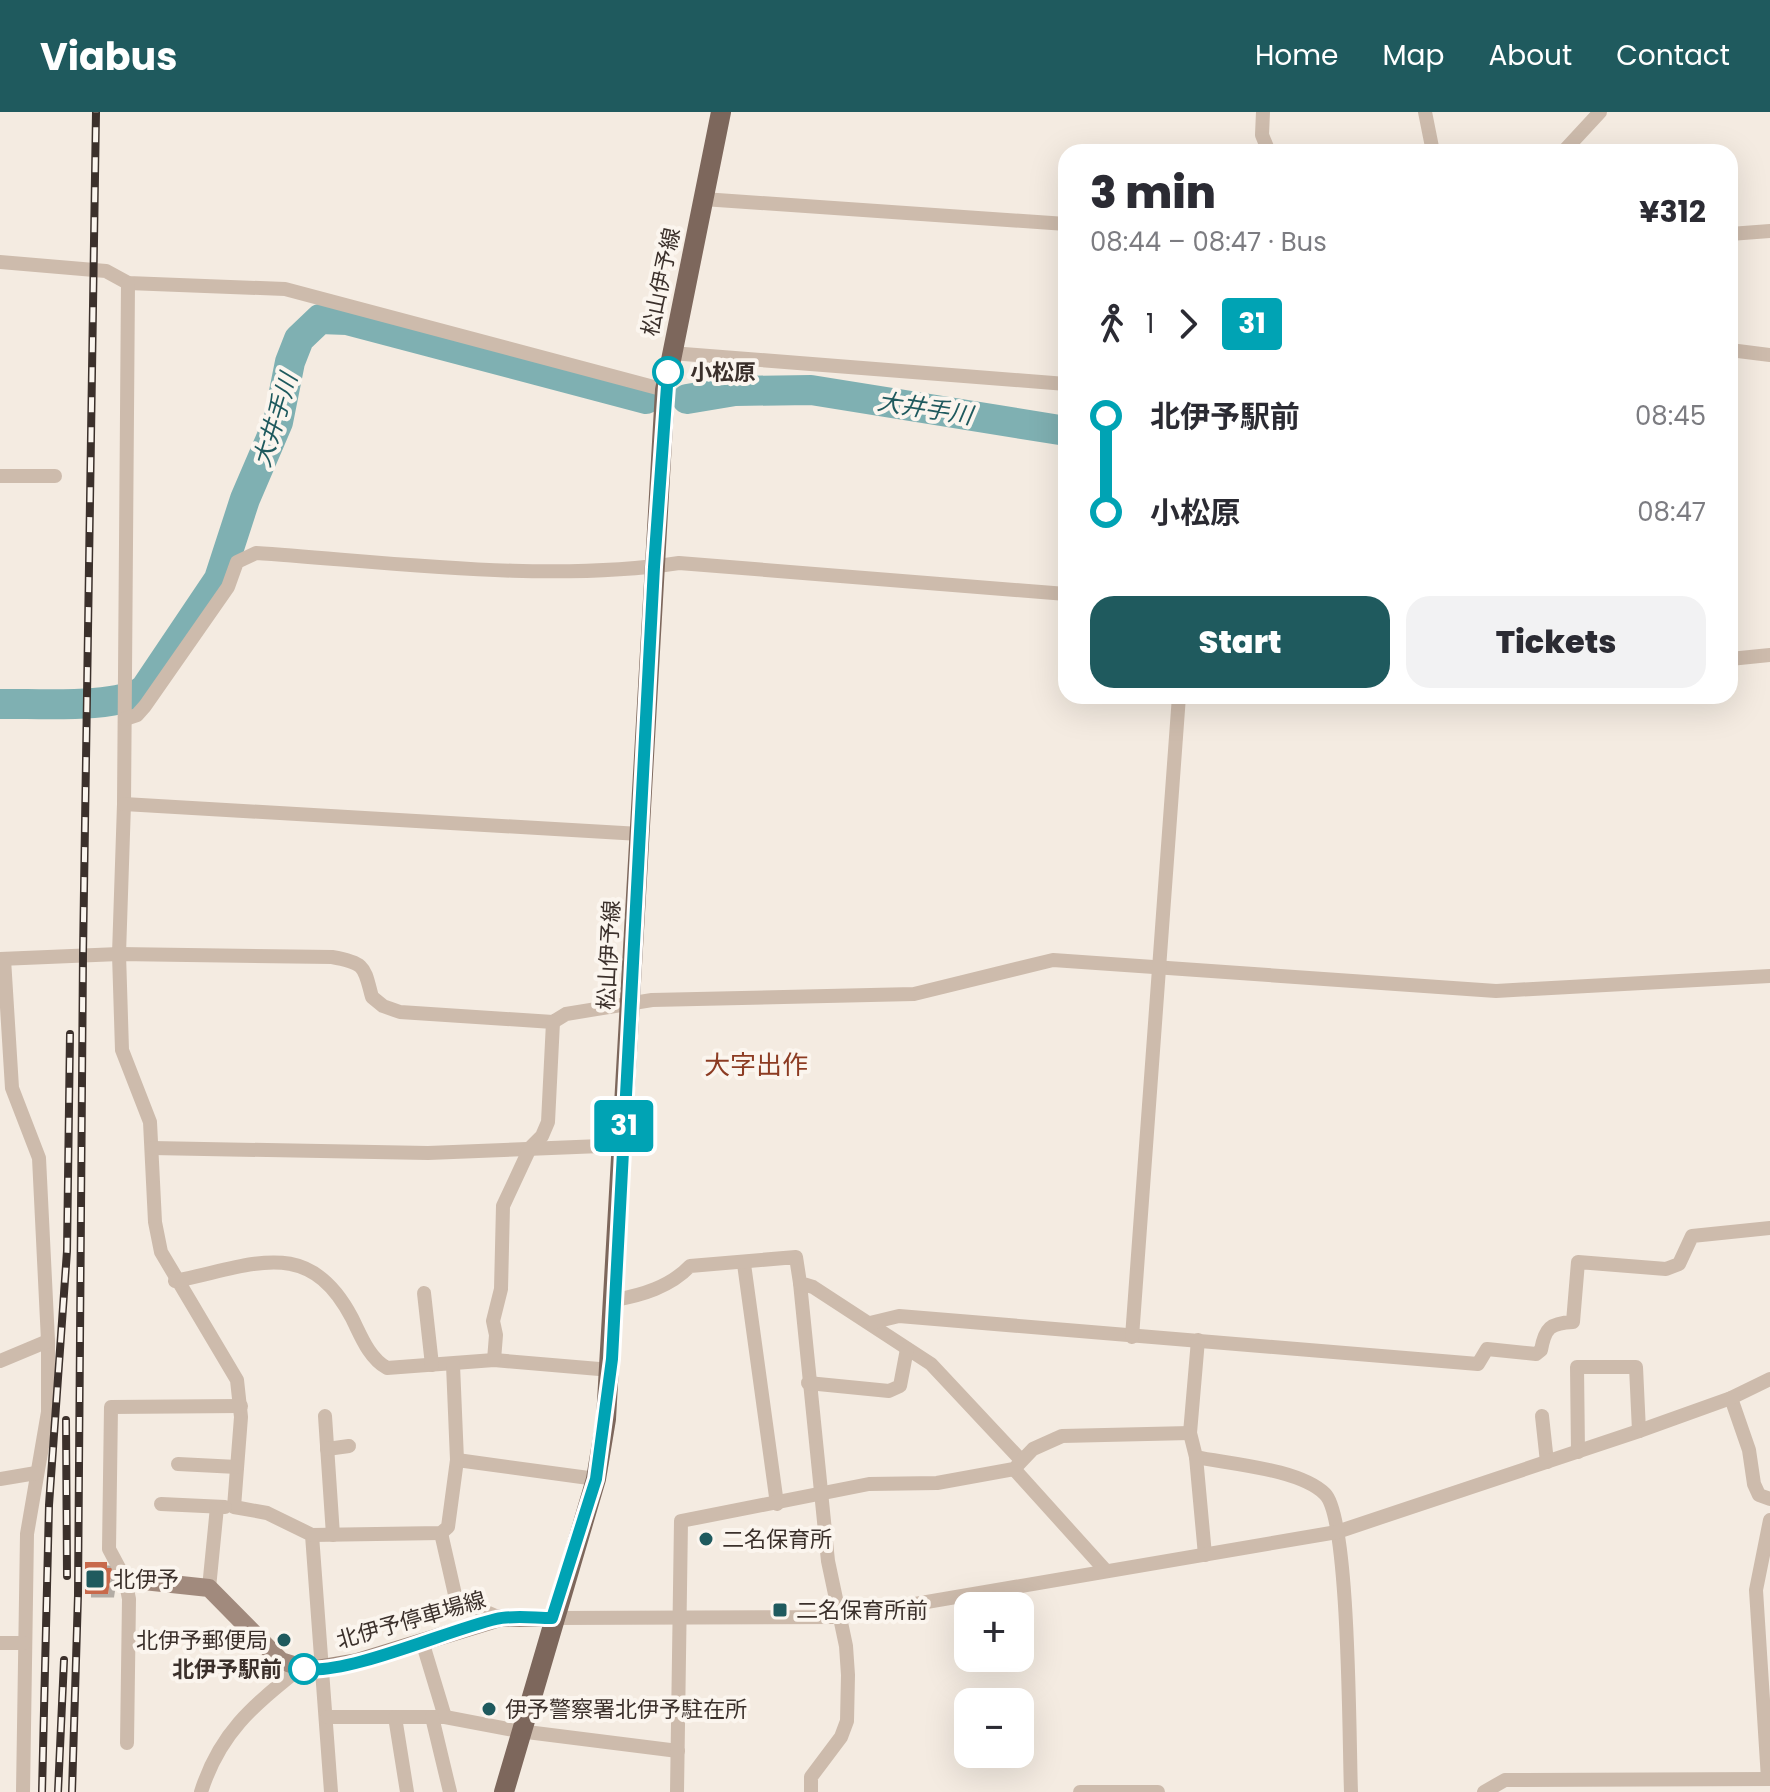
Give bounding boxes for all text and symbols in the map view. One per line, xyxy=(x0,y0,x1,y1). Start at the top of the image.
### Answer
text: Viabus xyxy=(40,30,177,83)
text: Home xyxy=(1255,36,1338,75)
text: Map xyxy=(1382,36,1444,75)
text: About xyxy=(1488,36,1572,75)
text: Contact xyxy=(1616,36,1730,75)
text: 3 min xyxy=(1090,162,1216,223)
text: ¥312 xyxy=(1639,190,1706,233)
text: 08:44 – 08:47 · Bus xyxy=(1090,224,1327,260)
street label: 松山伊予線 xyxy=(634,225,688,339)
icon: walk xyxy=(1090,302,1134,346)
icon: forward xyxy=(1166,302,1210,346)
text: 31 xyxy=(1238,304,1266,343)
text: 1 xyxy=(1146,306,1154,342)
marker: 小松原 xyxy=(653,357,683,387)
place label: 小松原 xyxy=(690,357,756,388)
water label: 大井手川 xyxy=(245,366,306,471)
water label: 大井手川 xyxy=(875,384,978,432)
text: 北伊予駅前 xyxy=(1150,395,1300,438)
text: 08:45 xyxy=(1635,398,1706,434)
text: 小松原 xyxy=(1150,491,1240,534)
text: 08:47 xyxy=(1637,494,1706,530)
button: Start xyxy=(1090,596,1390,688)
button: Tickets xyxy=(1406,596,1706,688)
street label: 松山伊予線 xyxy=(591,899,627,1011)
district label: 大字出作 xyxy=(704,1047,808,1083)
line badge: 31 xyxy=(588,1100,660,1152)
text: 31 xyxy=(610,1106,638,1145)
place label: 二名保育所 xyxy=(722,1524,832,1555)
marker: 二名保育所 xyxy=(697,1530,715,1548)
place label: 北伊予 xyxy=(113,1564,179,1595)
marker: 北伊予 xyxy=(84,1568,106,1590)
street label: 北伊予停車場線 xyxy=(333,1584,489,1656)
map controls xyxy=(954,1592,1034,1768)
button: + xyxy=(954,1592,1034,1672)
place label: 二名保育所前 xyxy=(796,1595,928,1626)
marker: 二名保育所前 xyxy=(771,1601,789,1619)
place label: 北伊予郵便局 xyxy=(136,1625,268,1656)
marker: 北伊予郵便局 xyxy=(275,1631,293,1649)
place label: 北伊予駅前 xyxy=(172,1654,282,1685)
marker: 北伊予駅前 xyxy=(289,1654,319,1684)
button: − xyxy=(954,1688,1034,1768)
place label: 伊予警察署北伊予駐在所 xyxy=(505,1694,747,1725)
marker: 伊予警察署北伊予駐在所 xyxy=(480,1700,498,1718)

